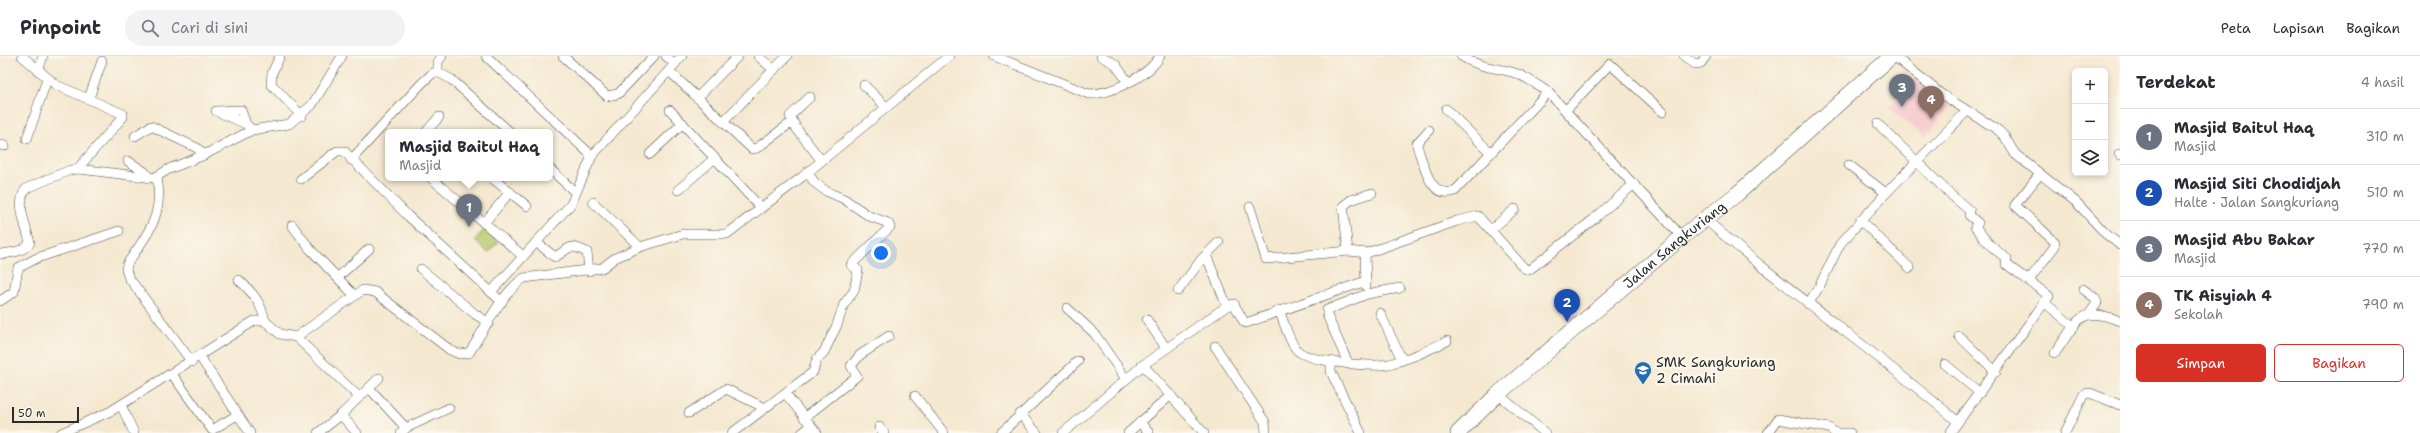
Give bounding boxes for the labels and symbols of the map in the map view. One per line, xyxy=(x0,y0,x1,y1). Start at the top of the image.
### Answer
pin: 3 xyxy=(1889,74,1915,107)
pin: 4 xyxy=(1918,86,1944,119)
pin: 1 xyxy=(456,194,482,227)
street label: Jalan Sangkuriang xyxy=(1619,197,1729,292)
your location xyxy=(871,243,891,263)
pin: 2 xyxy=(1554,289,1580,322)
place label: SMK Sangkuriang 2 Cimahi xyxy=(1656,353,1776,387)
school or university icon: SMK Sangkuriang 2 Cimahi xyxy=(1633,360,1653,385)
scale bar xyxy=(12,405,79,424)

